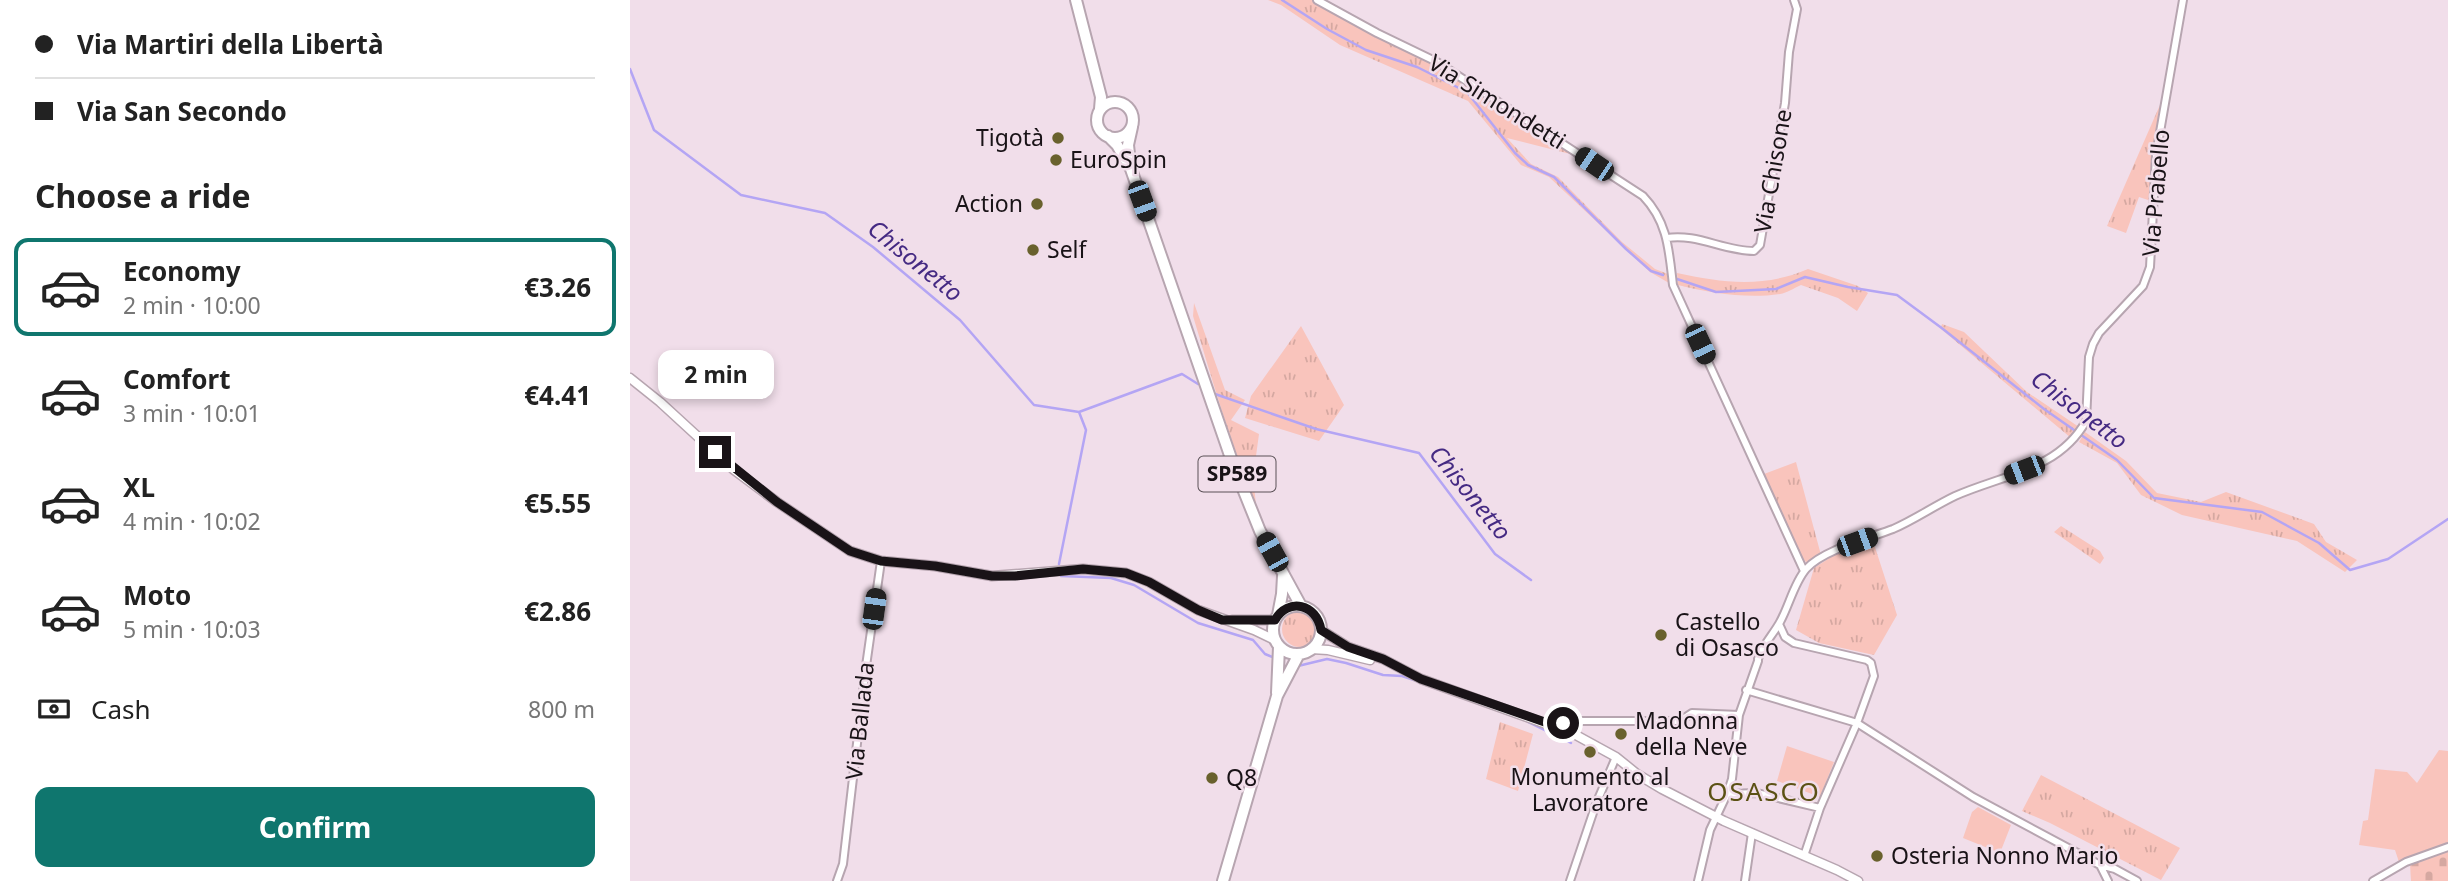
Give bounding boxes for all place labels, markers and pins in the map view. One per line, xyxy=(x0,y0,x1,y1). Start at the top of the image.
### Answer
place label: Tigotà xyxy=(976,121,1044,153)
marker: Tigotà xyxy=(1050,130,1066,146)
place label: EuroSpin xyxy=(1070,143,1167,175)
marker: EuroSpin xyxy=(1048,152,1064,168)
place label: Action xyxy=(955,187,1023,219)
marker: Action xyxy=(1029,196,1045,212)
place label: Self xyxy=(1047,233,1088,265)
marker: Self xyxy=(1025,242,1041,258)
place label: Castello di Osasco xyxy=(1675,605,1779,663)
marker: Castello di Osasco xyxy=(1653,627,1669,643)
place label: Madonna della Neve xyxy=(1635,704,1748,762)
marker: Madonna della Neve xyxy=(1613,726,1629,742)
marker: Monumento al Lavoratore xyxy=(1582,744,1598,760)
place label: Monumento al Lavoratore xyxy=(1511,760,1669,818)
place label: Q8 xyxy=(1226,761,1257,793)
marker: Q8 xyxy=(1204,770,1220,786)
place label: Osteria Nonno Mario xyxy=(1891,839,2118,871)
marker: Osteria Nonno Mario xyxy=(1869,848,1885,864)

